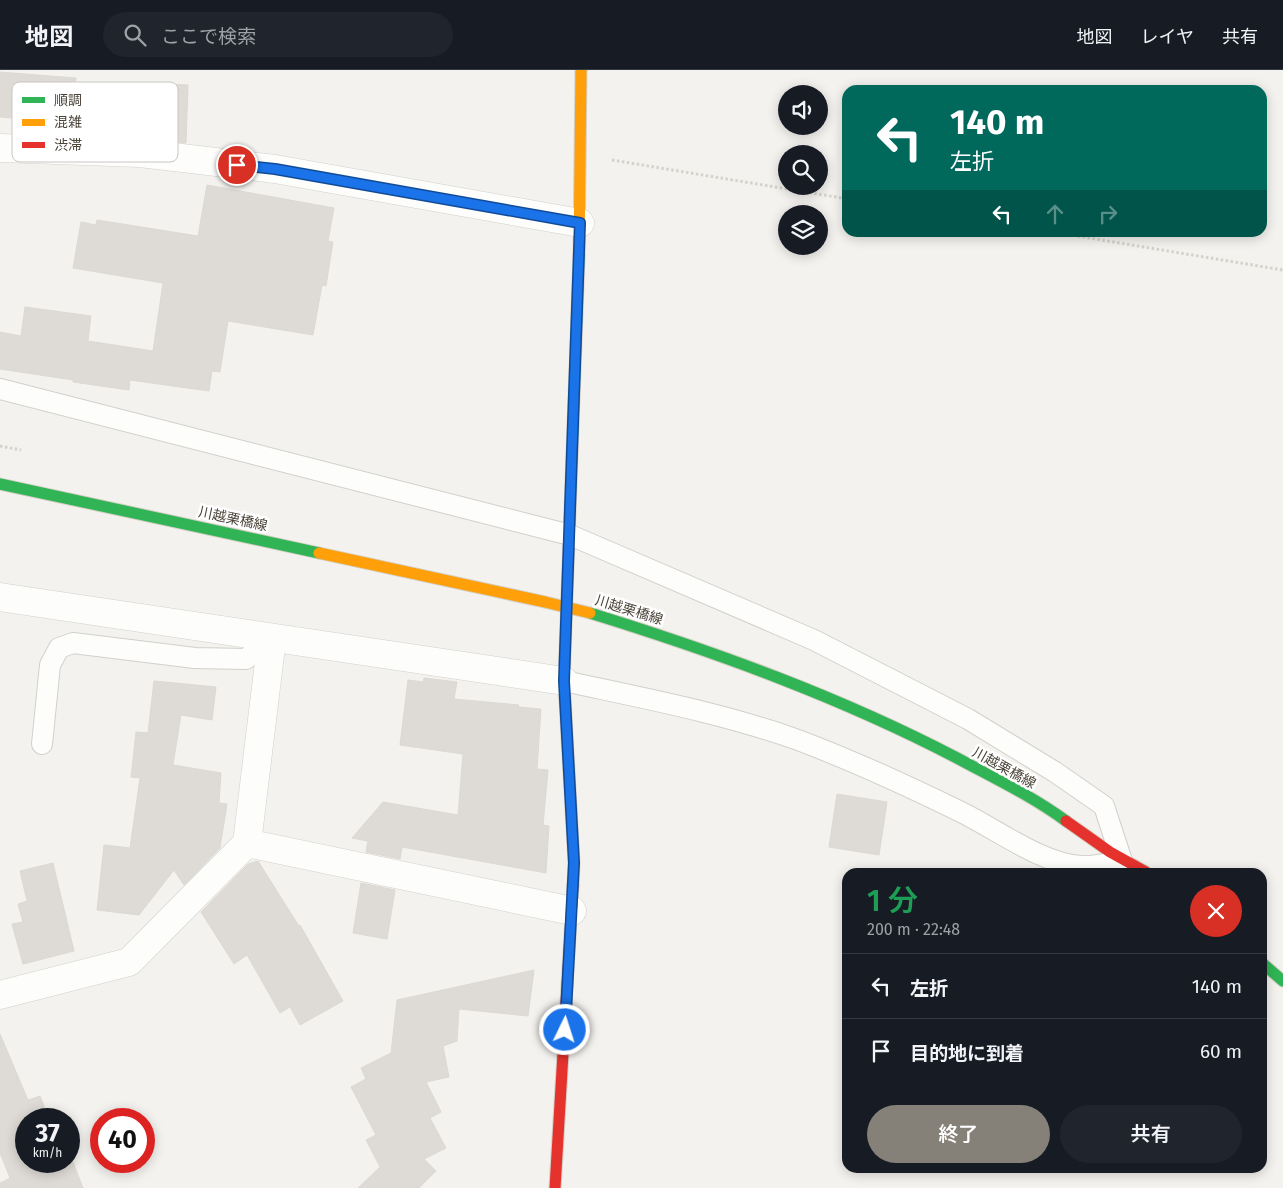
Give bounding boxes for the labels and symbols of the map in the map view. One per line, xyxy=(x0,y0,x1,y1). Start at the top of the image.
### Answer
legend xyxy=(12,82,178,162)
text: 順調 xyxy=(54,92,82,109)
text: 混雑 xyxy=(54,114,82,131)
text: 渋滞 xyxy=(54,137,82,154)
pin xyxy=(216,144,258,186)
street label: 川越栗橋線 xyxy=(197,503,269,535)
street label: 川越栗橋線 xyxy=(593,592,665,628)
street label: 川越栗橋線 xyxy=(969,744,1039,792)
position arrow xyxy=(538,1003,590,1055)
speed limit sign: 40 xyxy=(90,1108,155,1173)

